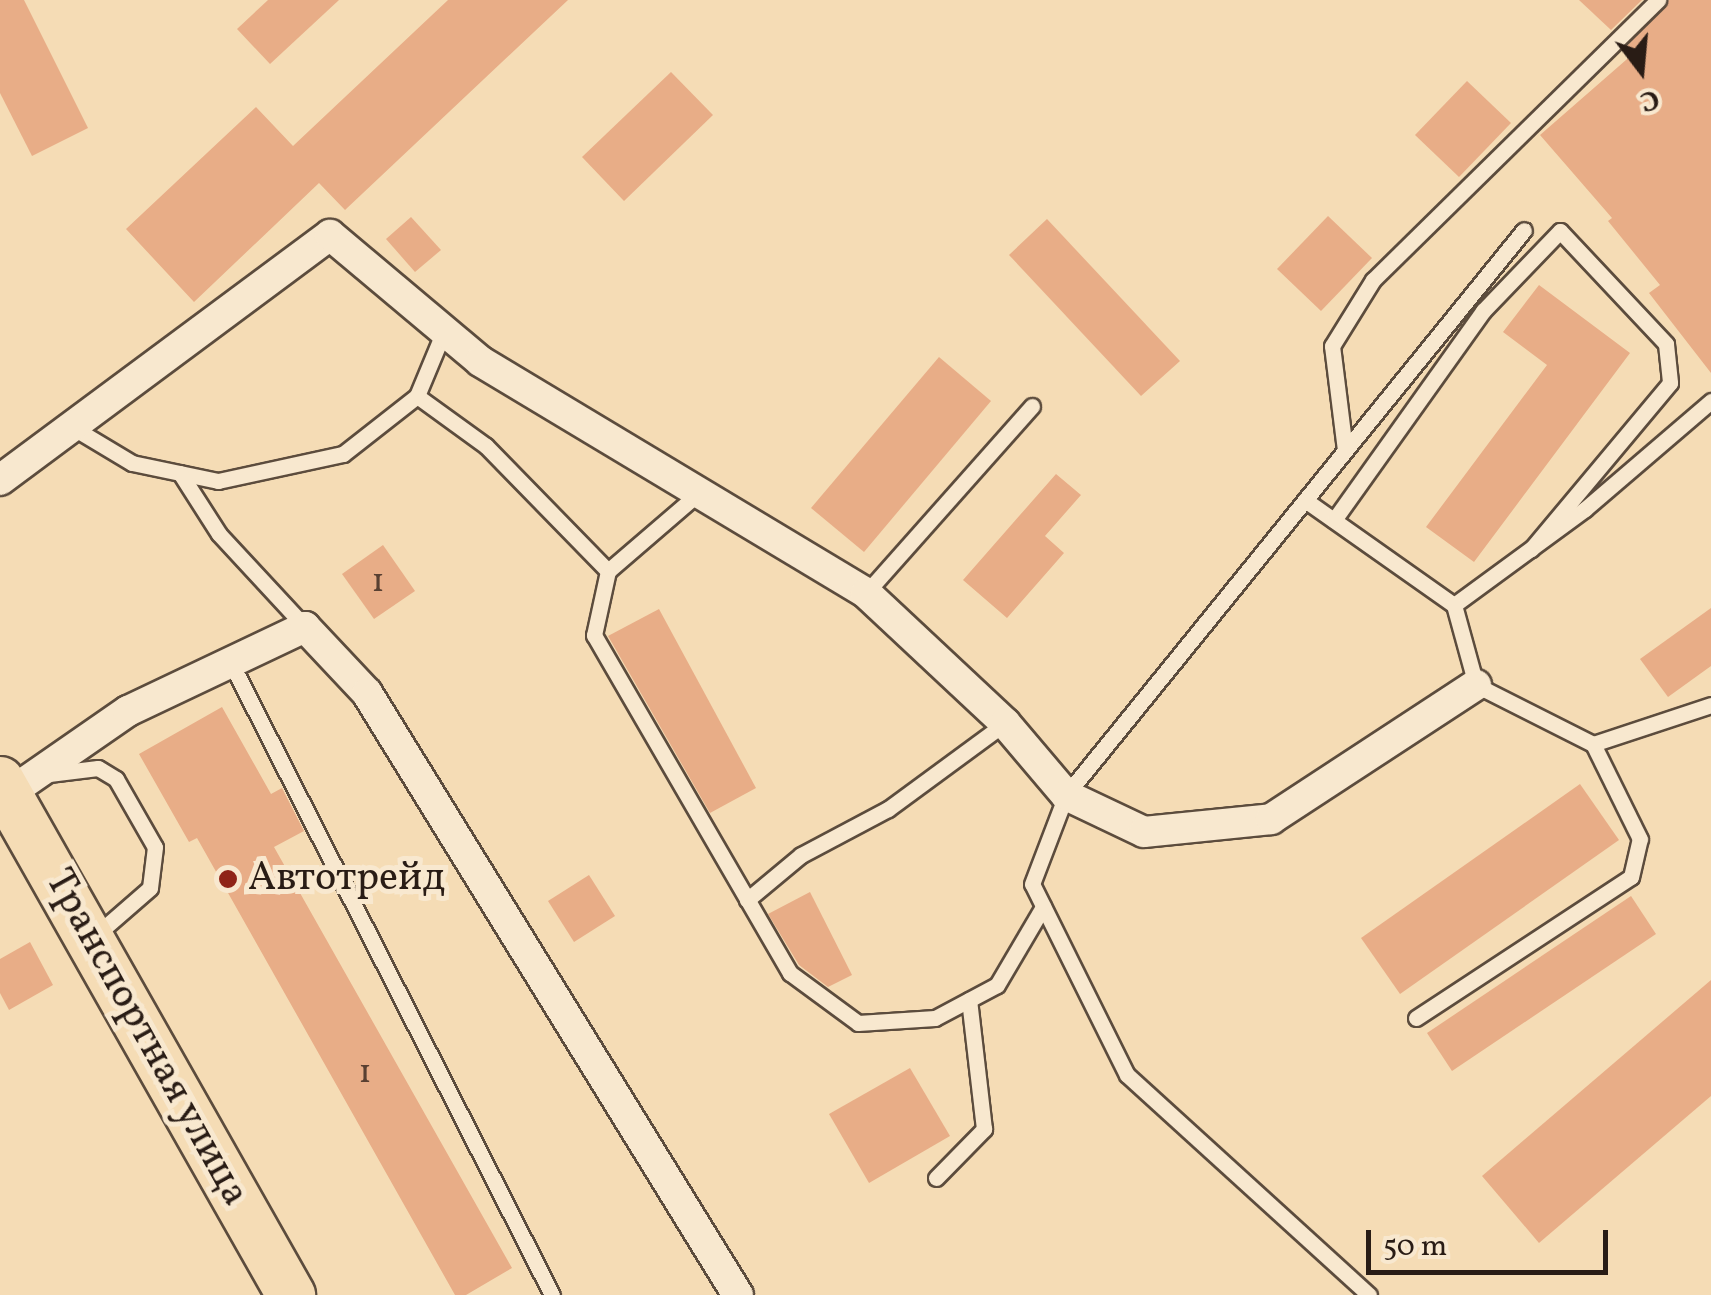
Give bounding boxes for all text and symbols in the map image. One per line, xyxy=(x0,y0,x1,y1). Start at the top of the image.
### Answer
north arrow xyxy=(1591,20,1691,120)
text: С xyxy=(1635,78,1663,121)
house number: 1 xyxy=(371,561,385,603)
place label: Автотрейд xyxy=(248,855,445,903)
street label: Транспортная улица xyxy=(33,861,259,1215)
marker: Автотрейд xyxy=(217,868,239,890)
house number: 1 xyxy=(358,1052,372,1094)
scale bar xyxy=(1371,1210,1614,1272)
text: 50 m xyxy=(1383,1226,1447,1268)

